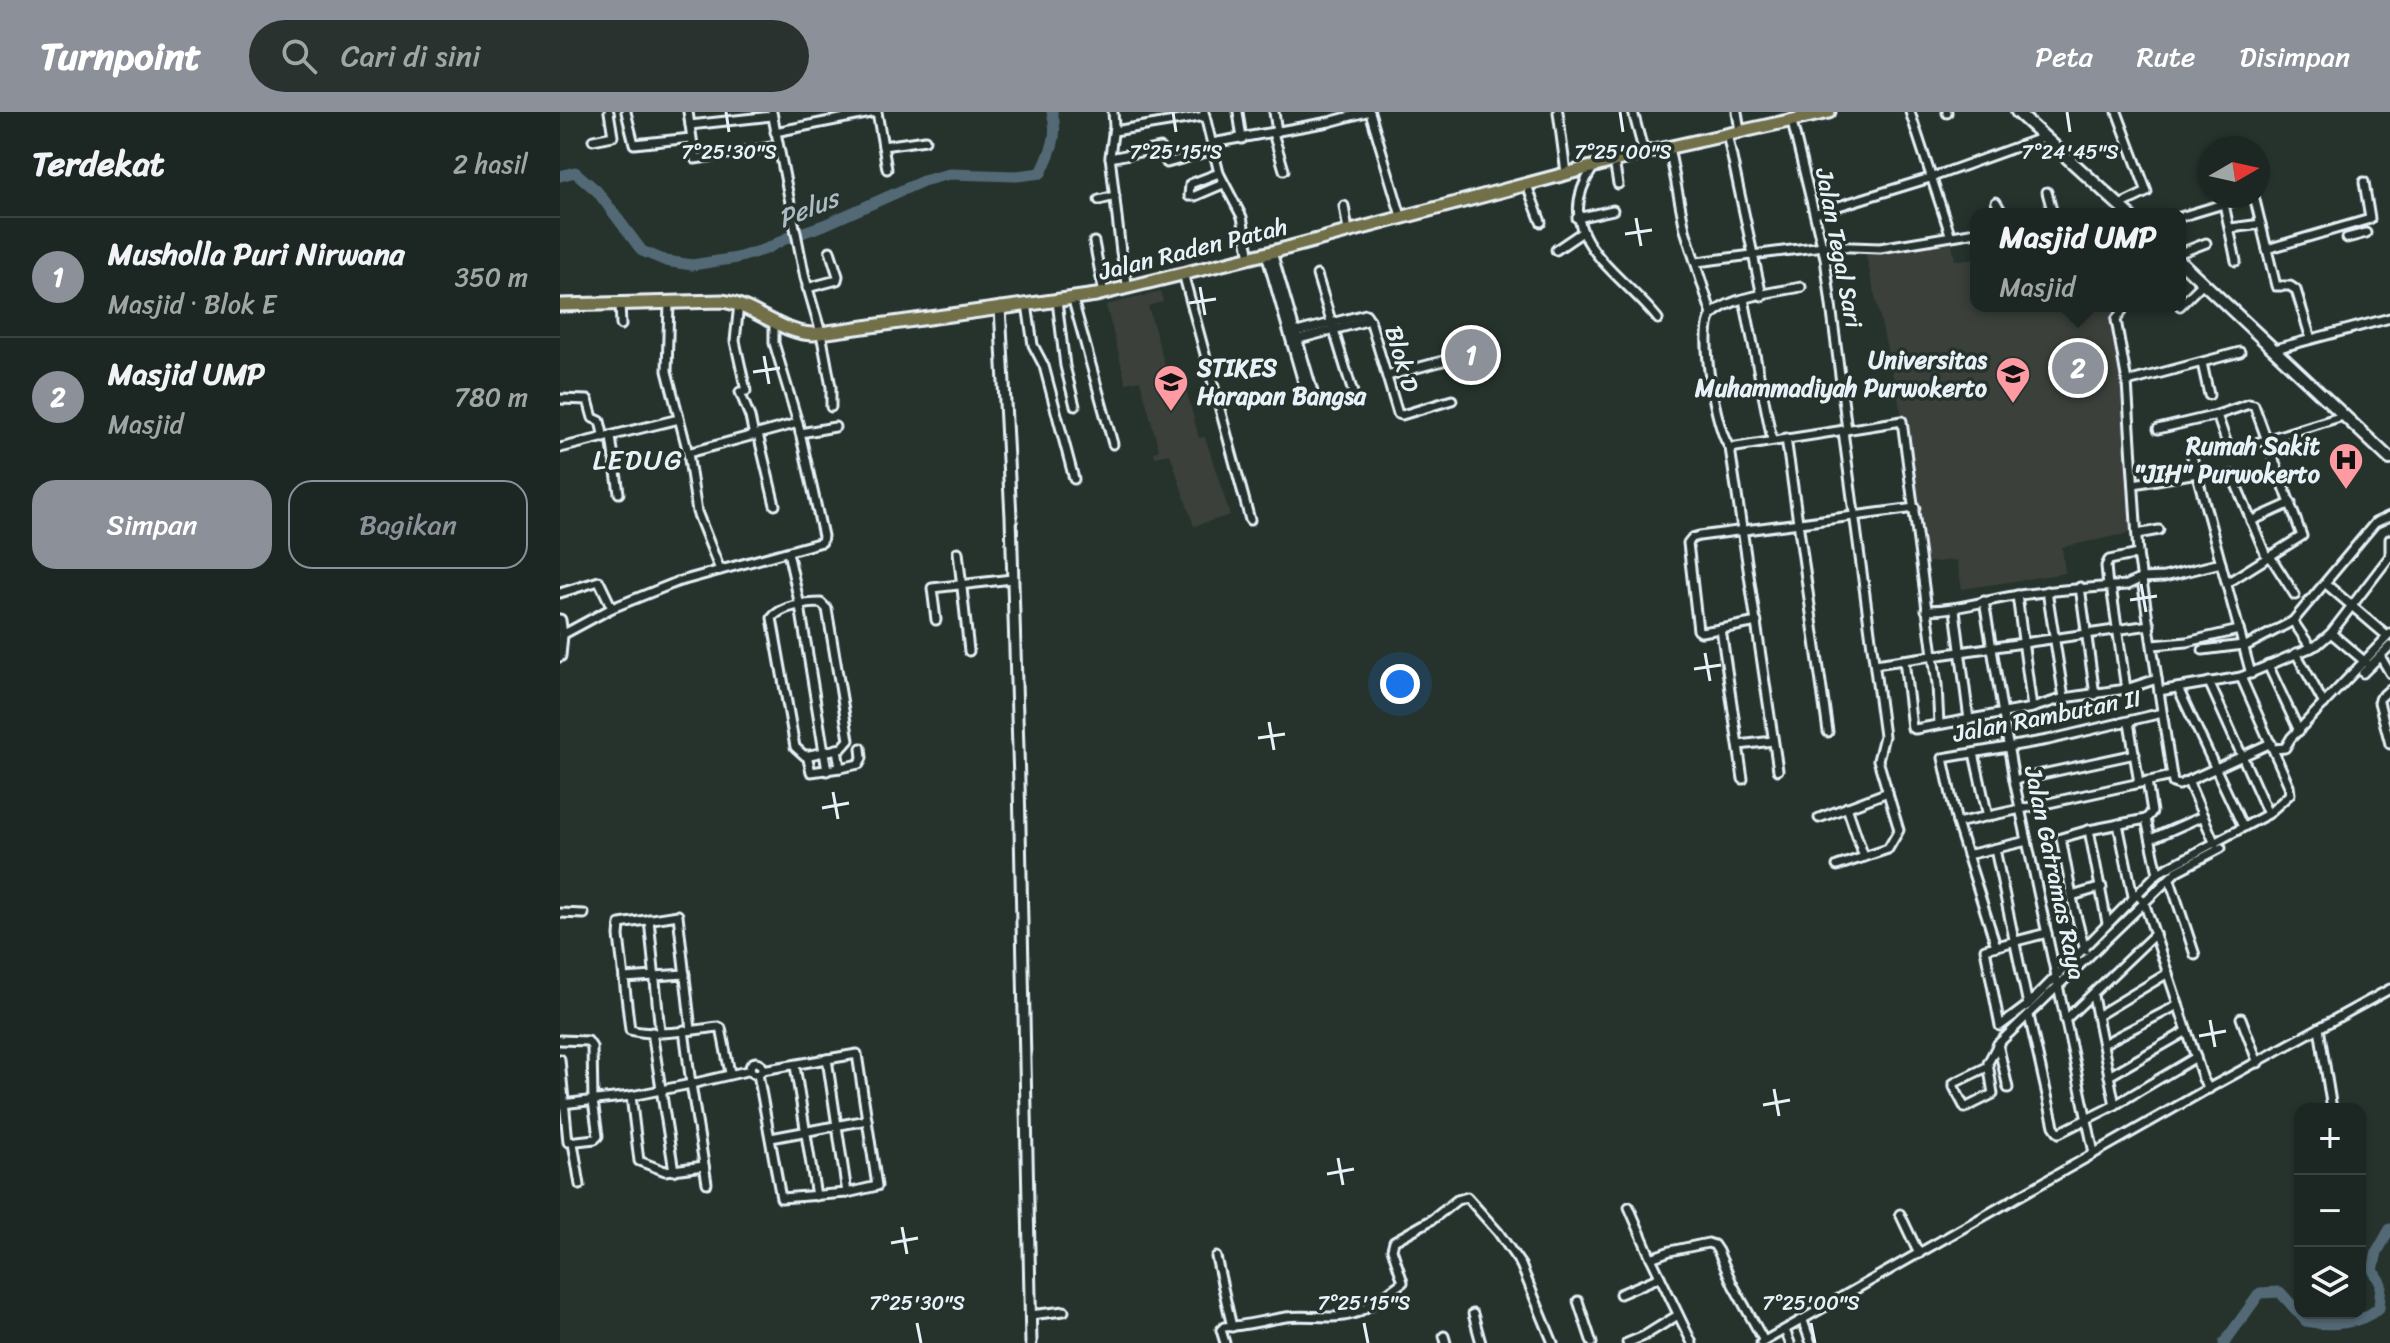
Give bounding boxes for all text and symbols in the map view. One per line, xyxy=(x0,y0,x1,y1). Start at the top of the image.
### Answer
search box xyxy=(249,20,809,92)
text: Turnpoint xyxy=(40,23,201,90)
text: Cari di sini xyxy=(341,29,480,83)
text: Peta xyxy=(2035,32,2093,81)
text: Rute xyxy=(2137,32,2195,81)
text: Disimpan xyxy=(2239,32,2350,81)
icon: search xyxy=(277,34,321,78)
text: Terdekat xyxy=(32,134,165,194)
text: 7°25'30"S xyxy=(681,135,777,170)
text: 7°25'15"S xyxy=(1130,135,1223,170)
text: 7°25'00"S xyxy=(1574,135,1672,170)
text: 7°24'45"S xyxy=(2021,135,2119,170)
north arrow xyxy=(2198,136,2270,208)
text: 2 hasil xyxy=(453,141,528,187)
street label: Jalan Tegal Sari xyxy=(1803,163,1875,332)
water label: Pelus xyxy=(770,174,848,241)
street label: Jalan Raden Patah xyxy=(1093,205,1292,293)
popup xyxy=(1970,208,2186,312)
text: Masjid UMP xyxy=(2000,210,2156,264)
text: Musholla Puri Nirwana xyxy=(108,227,405,281)
text: 1 xyxy=(52,254,64,300)
text: 350 m xyxy=(455,254,528,300)
text: Masjid xyxy=(2000,264,2075,310)
text: Masjid · Blok E xyxy=(108,281,276,327)
street label: Blok D xyxy=(1373,321,1432,398)
pin: 1 xyxy=(1445,325,1497,385)
pin: 2 xyxy=(2052,338,2104,398)
place label: Universitas Muhammadiyah Purwokerto xyxy=(1694,339,1988,409)
text: Masjid UMP xyxy=(108,347,265,401)
place label: STIKES Harapan Bangsa xyxy=(1196,347,1367,417)
school or university icon: Universitas Muhammadiyah Purwokerto xyxy=(1994,355,2032,405)
school or university icon: STIKES Harapan Bangsa xyxy=(1152,363,1190,413)
text: 2 xyxy=(50,374,66,420)
text: 780 m xyxy=(454,374,528,420)
text: Masjid xyxy=(108,401,184,447)
place label: Rumah Sakit "JIH" Purwokerto xyxy=(2134,425,2321,495)
district label: LEDUG xyxy=(592,435,684,484)
hospital icon: Rumah Sakit "JIH" Purwokerto xyxy=(2327,441,2365,491)
button: Simpan xyxy=(32,480,272,569)
button: Bagikan xyxy=(288,480,528,569)
your location xyxy=(1380,664,1420,704)
street label: Jalan Rambutan II xyxy=(1948,677,2145,755)
street label: Jalan Gatramas Raya xyxy=(2012,761,2098,984)
map controls xyxy=(2294,1103,2366,1319)
button: + xyxy=(2294,1103,2366,1175)
button: − xyxy=(2294,1175,2366,1247)
button: layers xyxy=(2294,1247,2366,1319)
text: 7°25'30"S xyxy=(869,1286,965,1321)
text: 7°25'15"S xyxy=(1318,1286,1411,1321)
text: 7°25'00"S xyxy=(1762,1286,1860,1321)

